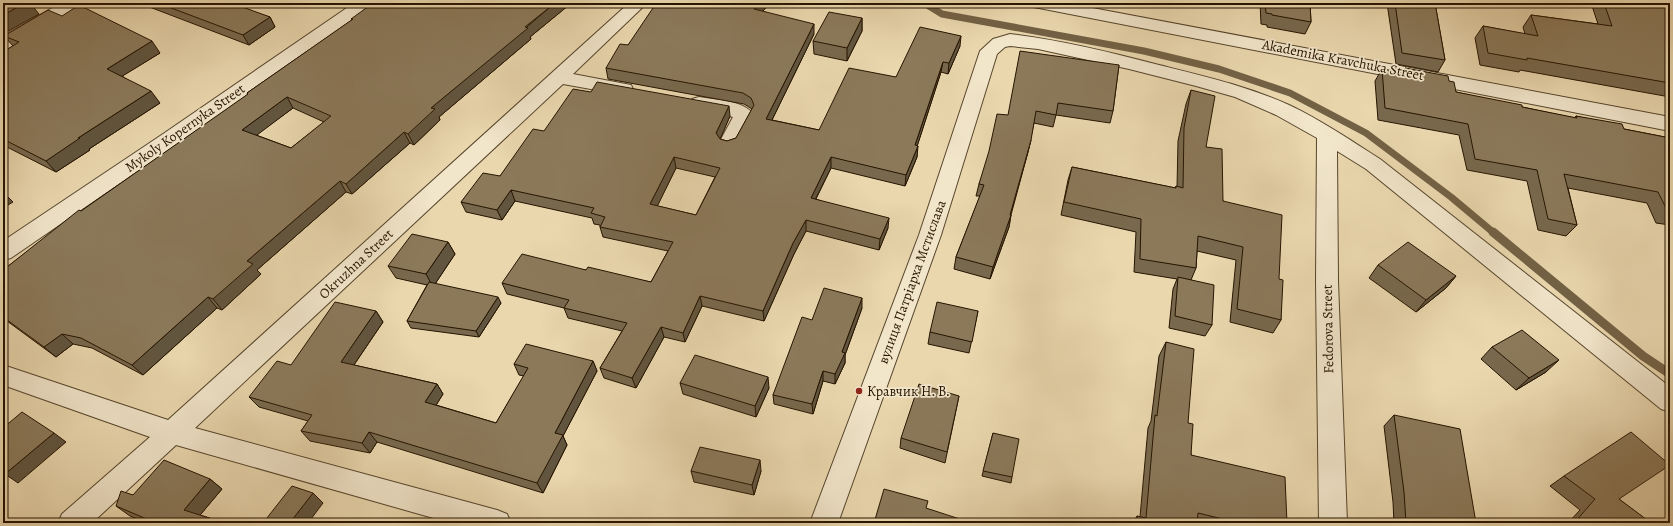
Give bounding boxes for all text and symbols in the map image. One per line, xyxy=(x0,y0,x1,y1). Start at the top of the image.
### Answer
street label: Akademika Kravchuka Street xyxy=(1260,35,1426,85)
street label: Mykoly Kopernyka Street xyxy=(121,79,249,177)
street label: вулиця Патріарха Мстислава xyxy=(873,197,951,367)
street label: Okruzhna Street xyxy=(315,224,397,303)
street label: Fedorova Street xyxy=(1318,284,1338,374)
place label: Кравчик Н. В. xyxy=(867,382,950,401)
marker: Кравчик Н. В. xyxy=(854,386,864,396)

